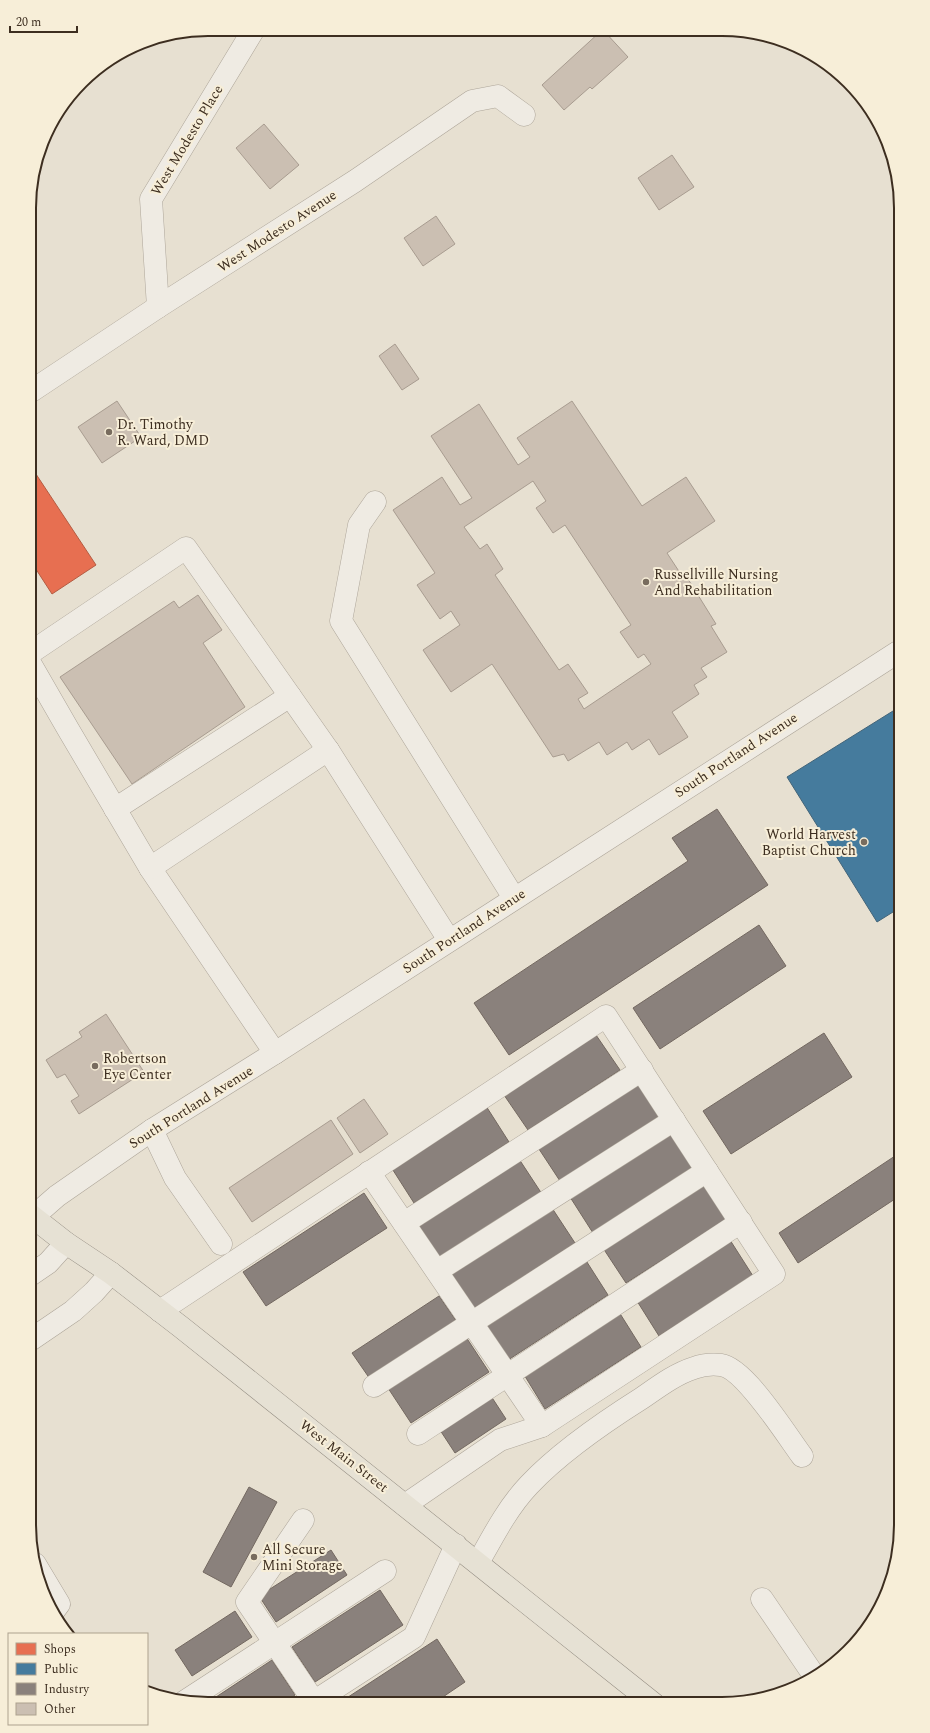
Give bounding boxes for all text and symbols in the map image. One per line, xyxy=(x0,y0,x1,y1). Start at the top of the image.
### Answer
scale bar xyxy=(10,8,77,34)
text: 20 m xyxy=(16,13,41,32)
street label: West Modesto Place xyxy=(146,81,228,199)
street label: West Modesto Avenue xyxy=(213,184,341,277)
place label: Dr. Timothy R. Ward, DMD xyxy=(117,414,209,451)
marker: Dr. Timothy R. Ward, DMD xyxy=(104,427,114,437)
place label: Russellville Nursing And Rehabilitation xyxy=(654,564,778,601)
marker: Russellville Nursing And Rehabilitation xyxy=(641,577,651,587)
street label: South Portland Avenue xyxy=(670,707,802,803)
place label: World Harvest Baptist Church xyxy=(762,824,856,861)
marker: World Harvest Baptist Church xyxy=(859,837,869,847)
street label: South Portland Avenue xyxy=(398,883,530,979)
place label: Robertson Eye Center xyxy=(103,1048,172,1085)
street label: South Portland Avenue xyxy=(125,1060,257,1154)
marker: Robertson Eye Center xyxy=(90,1061,100,1071)
street label: West Main Street xyxy=(295,1415,393,1497)
place label: All Secure Mini Storage xyxy=(262,1539,343,1576)
marker: All Secure Mini Storage xyxy=(249,1552,259,1562)
legend xyxy=(8,1633,148,1725)
text: Shops xyxy=(44,1640,76,1659)
text: Public xyxy=(44,1660,78,1679)
text: Industry xyxy=(44,1680,90,1699)
text: Other xyxy=(44,1700,76,1719)

